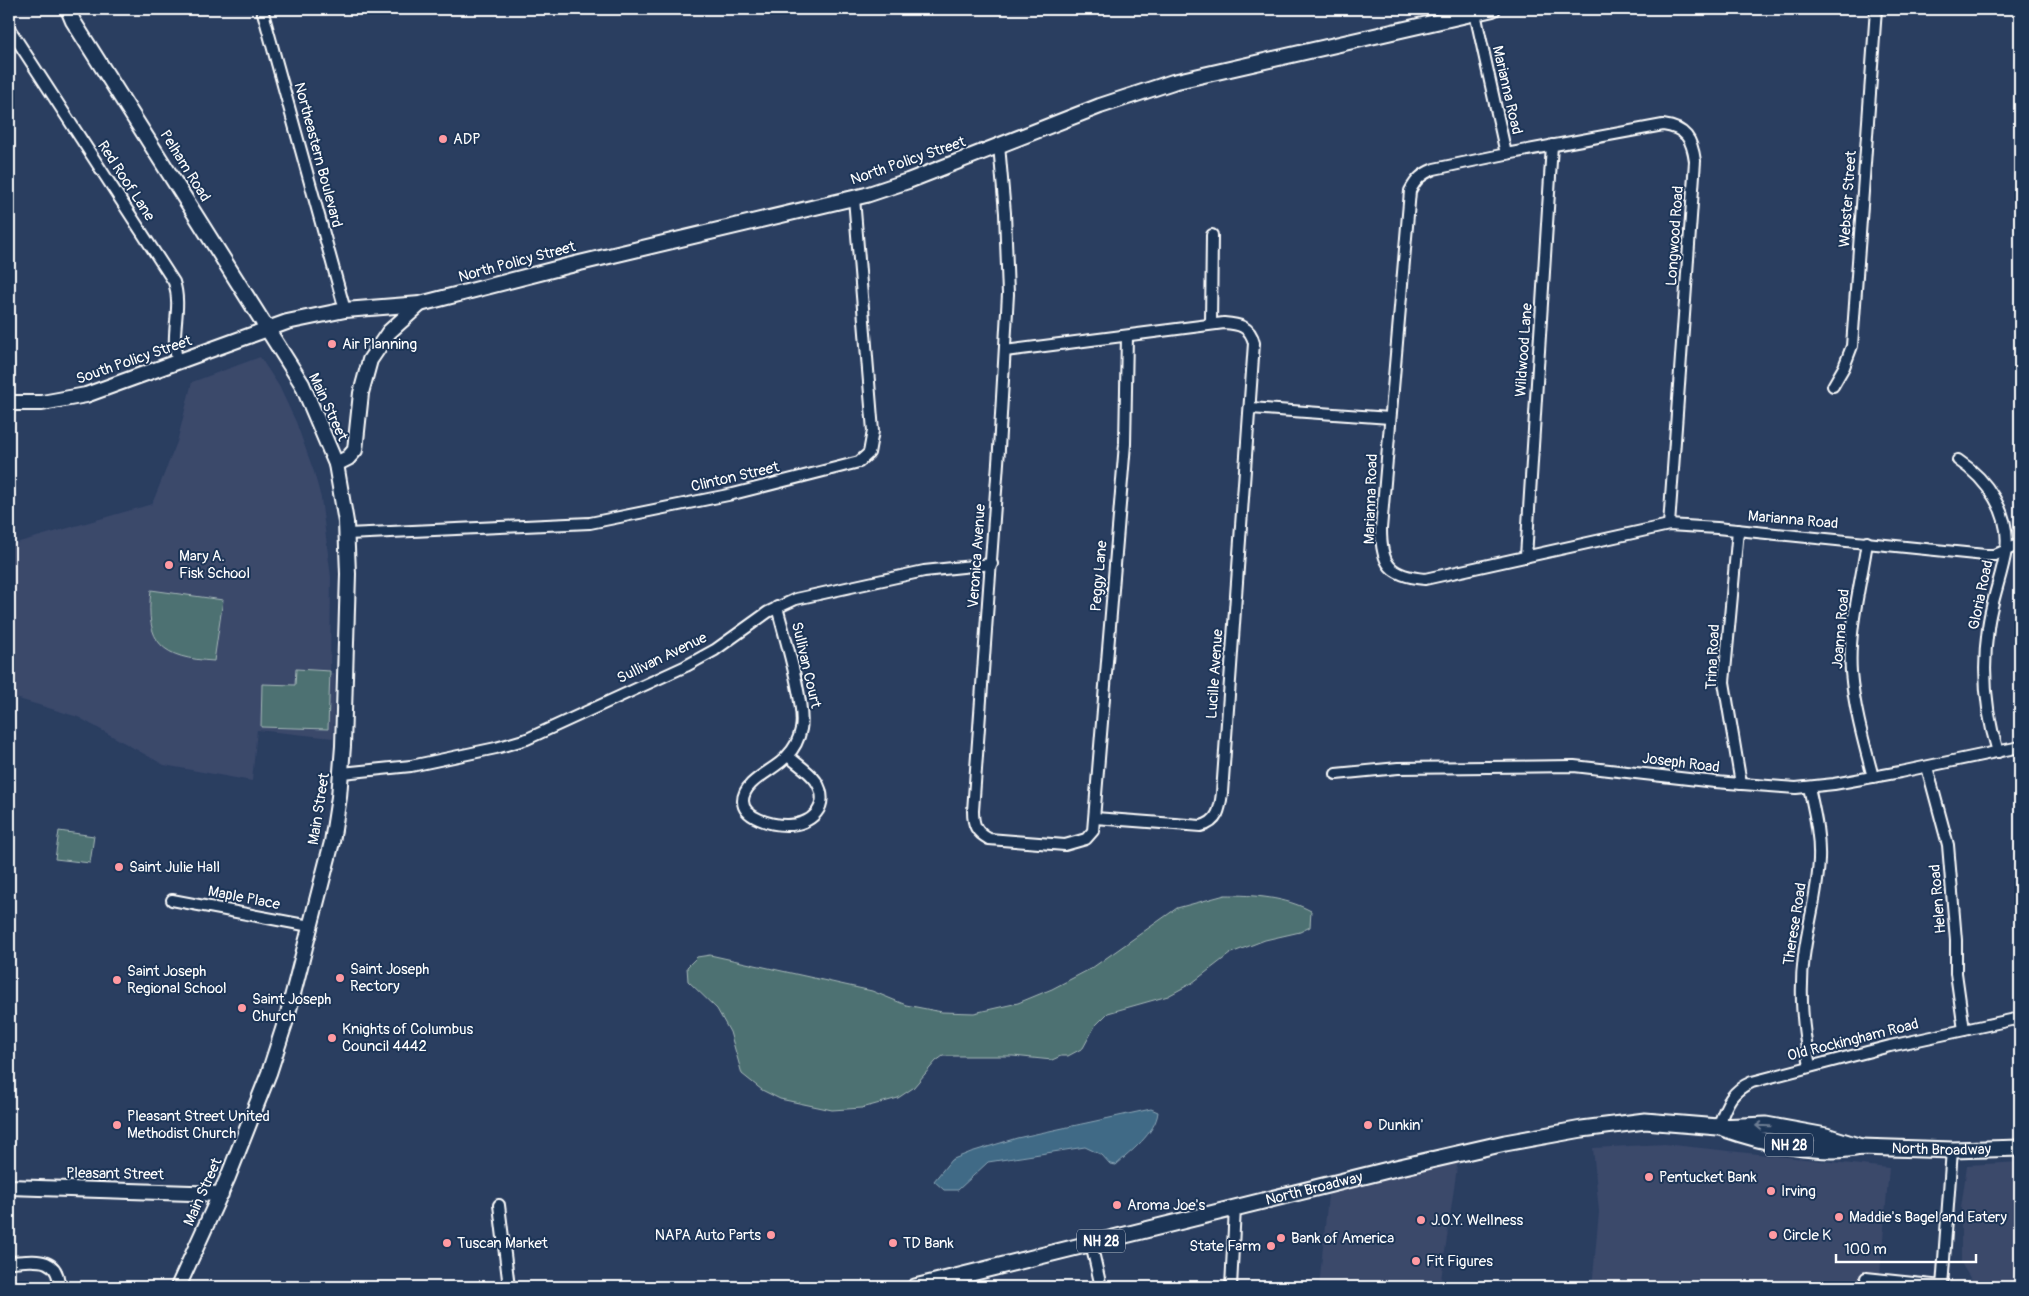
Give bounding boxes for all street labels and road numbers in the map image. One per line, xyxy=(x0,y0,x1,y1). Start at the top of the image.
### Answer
street label: Marianna Road xyxy=(1488,44,1526,136)
street label: Northeastern Boulevard xyxy=(289,80,347,230)
street label: Pelham Road xyxy=(156,127,214,205)
street label: North Policy Street xyxy=(848,132,969,190)
street label: Red Roof Lane xyxy=(93,137,159,225)
street label: Webster Street xyxy=(1835,149,1861,248)
street label: Longwood Road xyxy=(1662,185,1688,287)
street label: North Policy Street xyxy=(456,237,579,287)
street label: Wildwood Lane xyxy=(1511,302,1537,398)
street label: South Policy Street xyxy=(74,331,195,389)
street label: Main Street xyxy=(304,370,352,445)
street label: Marianna Road xyxy=(1360,453,1382,545)
street label: Clinton Street xyxy=(689,457,782,496)
street label: Veronica Avenue xyxy=(964,503,990,609)
street label: Marianna Road xyxy=(1747,507,1839,533)
street label: Peggy Lane xyxy=(1086,539,1112,612)
street label: Gloria Road xyxy=(1964,558,1998,632)
street label: Joanna Road xyxy=(1828,588,1854,670)
street label: Sullivan Court xyxy=(787,620,825,711)
street label: Trina Road xyxy=(1702,624,1724,690)
street label: Sullivan Avenue xyxy=(614,628,711,688)
street label: Lucille Avenue xyxy=(1202,628,1228,720)
street label: Joseph Road xyxy=(1641,749,1721,777)
street label: Main Street xyxy=(304,771,334,846)
street label: Helen Road xyxy=(1925,863,1951,935)
street label: Therese Road xyxy=(1779,881,1811,967)
street label: Maple Place xyxy=(206,882,282,914)
street label: Old Rockingham Road xyxy=(1785,1014,1921,1066)
road number: NH 28 xyxy=(1765,1134,1813,1156)
street label: North Broadway xyxy=(1891,1139,1992,1160)
street label: Main Street xyxy=(180,1154,227,1229)
street label: Pleasant Street xyxy=(66,1164,165,1184)
street label: North Broadway xyxy=(1263,1167,1365,1209)
road number: NH 28 xyxy=(1077,1230,1125,1252)

